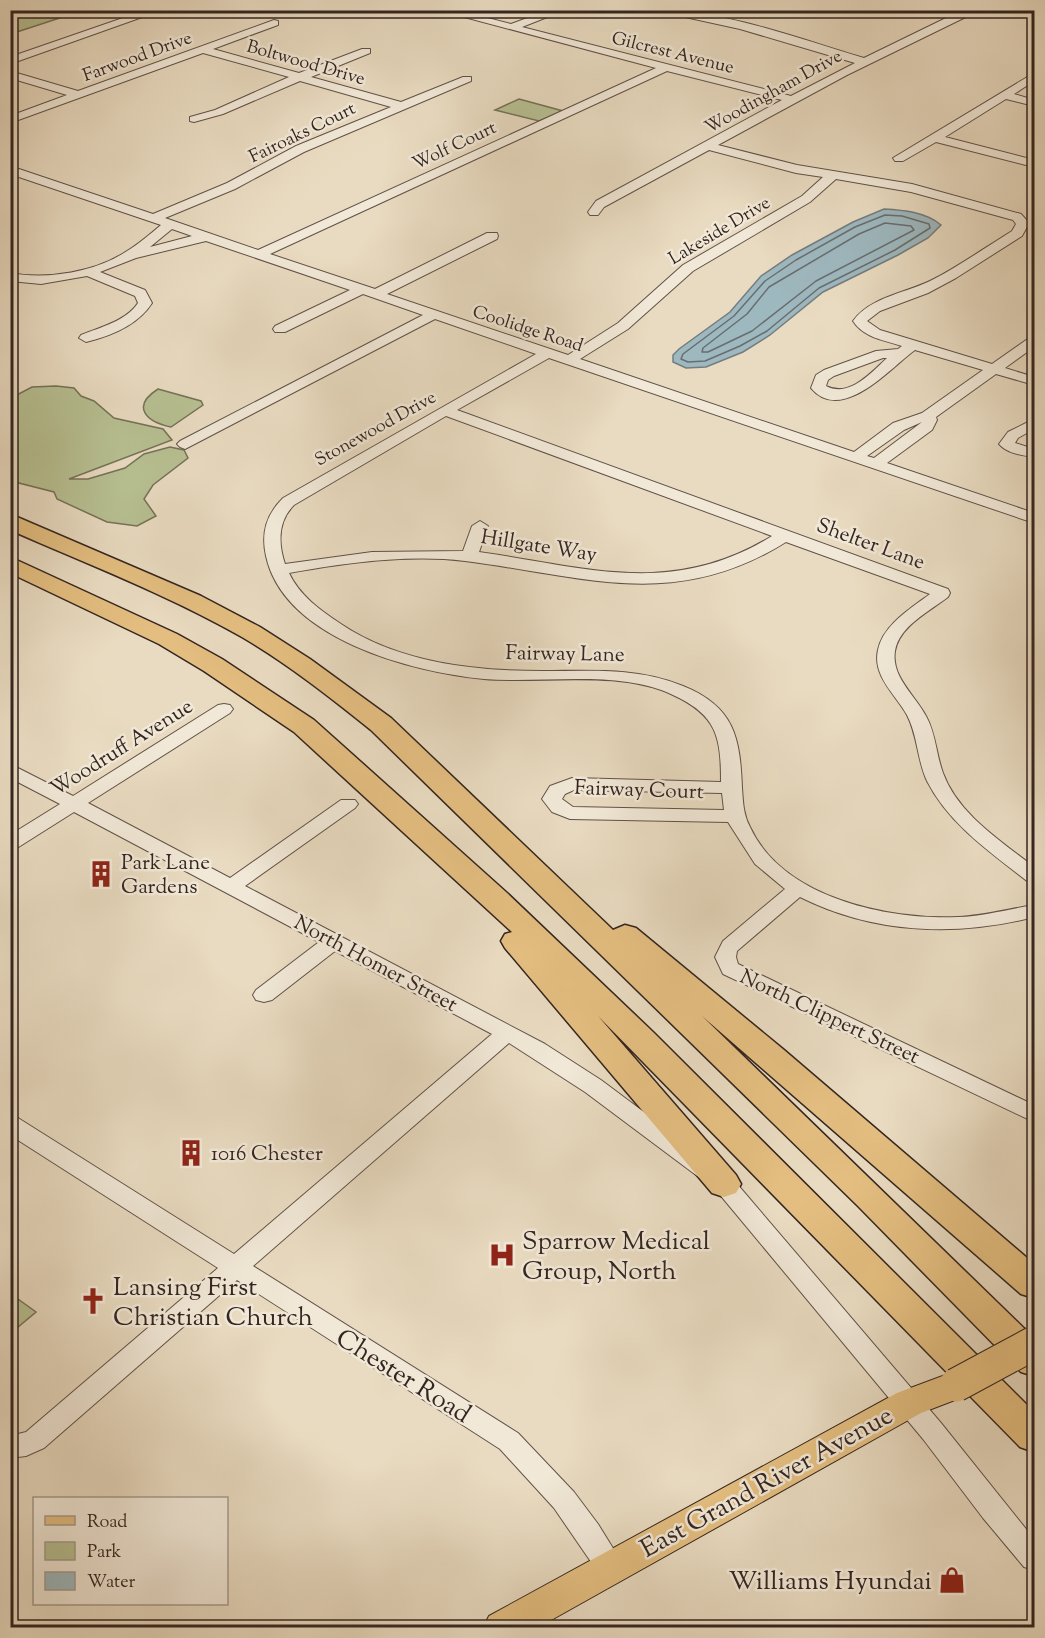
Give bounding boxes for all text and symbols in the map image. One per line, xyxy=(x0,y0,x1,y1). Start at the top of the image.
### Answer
street label: Farwood Drive xyxy=(79,26,196,90)
street label: Gilcrest Avenue xyxy=(609,26,736,82)
street label: Boltwood Drive xyxy=(243,35,368,93)
street label: Woodingham Drive xyxy=(701,44,847,141)
street label: Fairoaks Court xyxy=(245,97,361,171)
street label: Wolf Court xyxy=(408,116,501,178)
street label: Lakeside Drive xyxy=(664,191,776,272)
street label: Coolidge Road xyxy=(469,300,586,360)
street label: Stonewood Drive xyxy=(311,386,441,474)
street label: Shelter Lane xyxy=(812,511,929,578)
street label: Hillgate Way xyxy=(478,523,599,571)
street label: Fairway Lane xyxy=(505,639,625,671)
street label: Woodruff Avenue xyxy=(45,693,199,805)
street label: Fairway Court xyxy=(574,774,704,808)
place label: Park Lane Gardens xyxy=(121,849,210,903)
building icon: Park Lane Gardens xyxy=(86,859,116,889)
street label: North Homer Street xyxy=(288,909,462,1021)
street label: North Clippert Street xyxy=(734,963,924,1073)
building icon: 1016 Chester xyxy=(176,1138,206,1168)
place label: 1016 Chester xyxy=(211,1140,323,1170)
place label: Sparrow Medical Group, North xyxy=(522,1224,710,1291)
hospital icon: Sparrow Medical Group, North xyxy=(487,1240,517,1270)
place label: Lansing First Christian Church xyxy=(113,1270,313,1337)
church icon: Lansing First Christian Church xyxy=(78,1286,108,1316)
street label: Chester Road xyxy=(328,1321,478,1434)
street label: East Grand River Avenue xyxy=(634,1398,900,1568)
legend xyxy=(33,1497,228,1605)
text: Road xyxy=(87,1510,127,1536)
text: Park xyxy=(87,1540,122,1566)
place label: Williams Hyundai xyxy=(728,1564,932,1601)
shop icon: Williams Hyundai xyxy=(937,1565,967,1595)
text: Water xyxy=(87,1570,136,1596)

